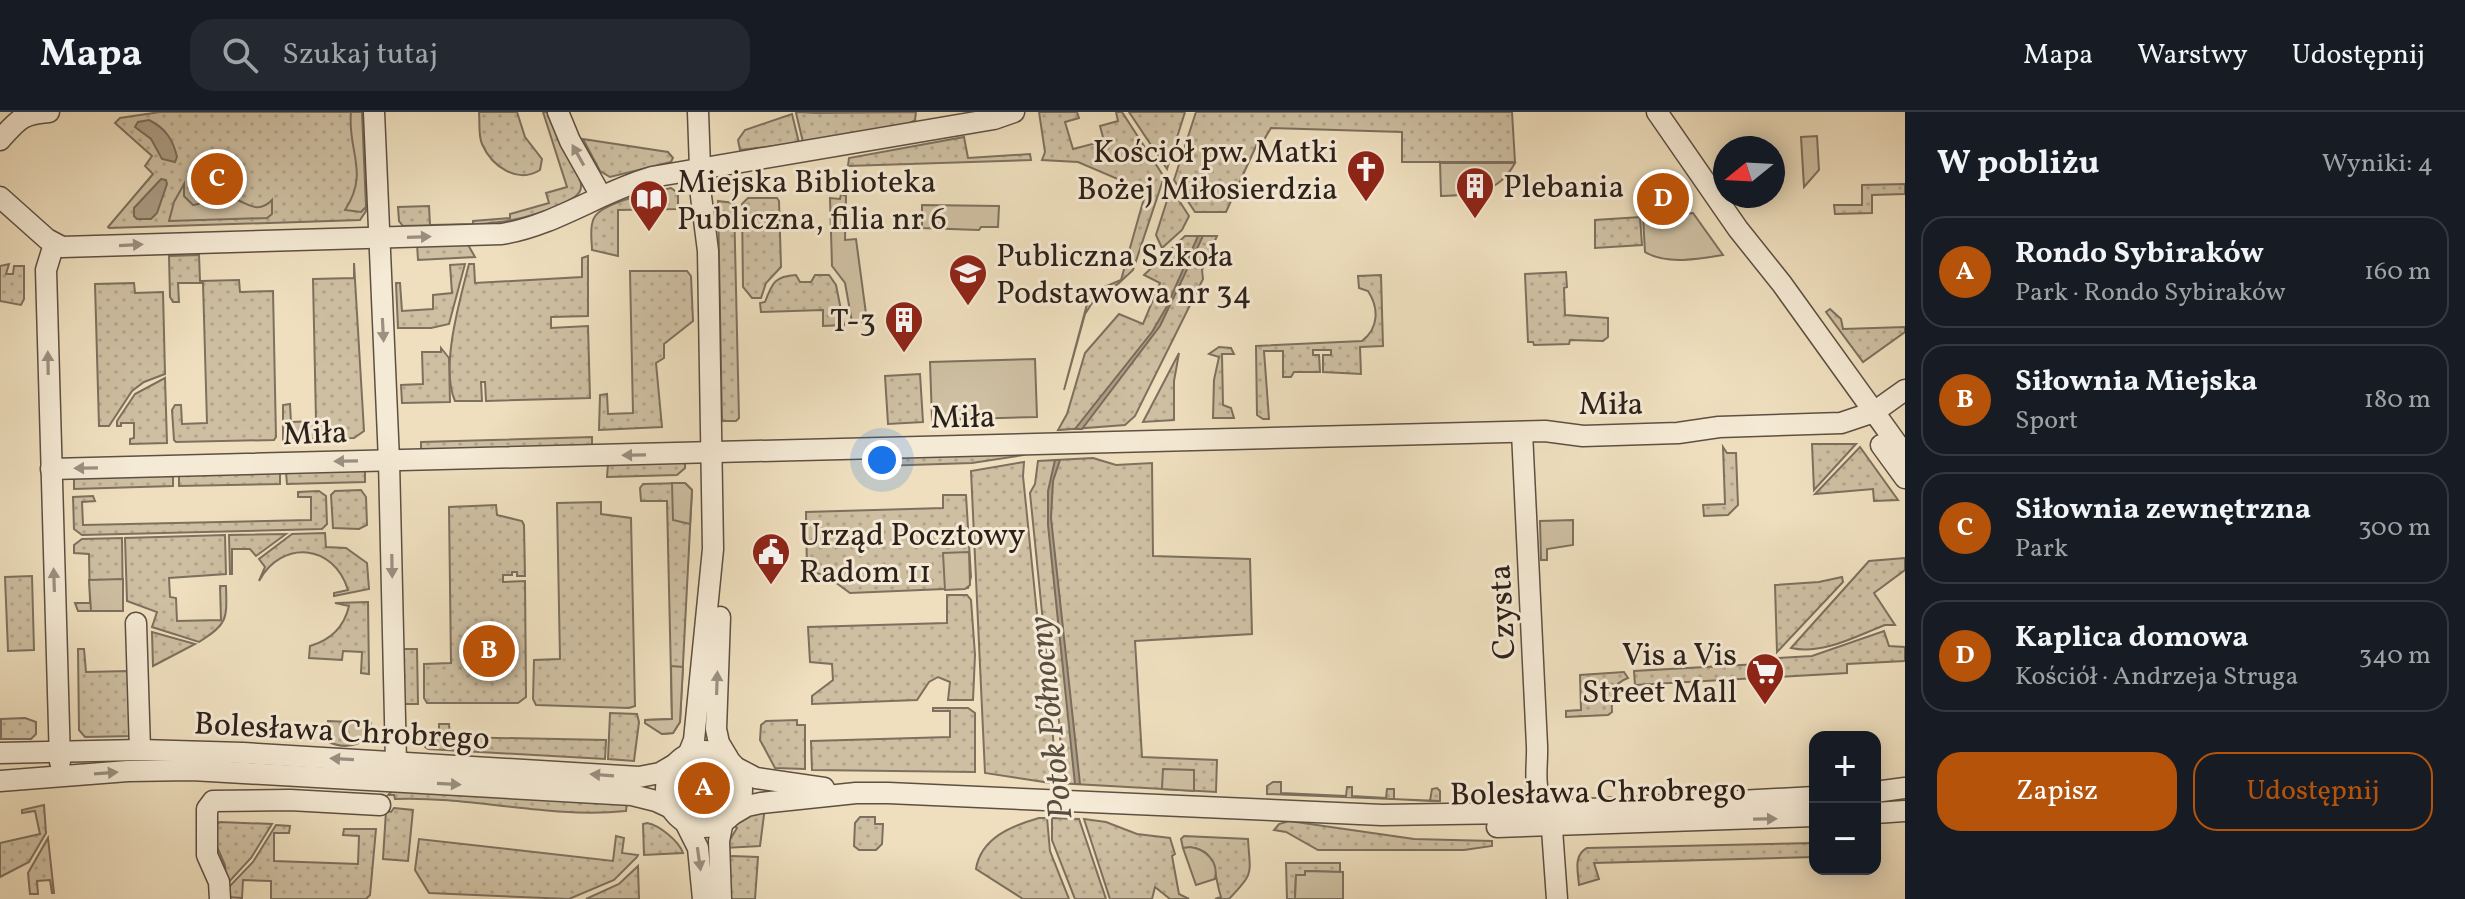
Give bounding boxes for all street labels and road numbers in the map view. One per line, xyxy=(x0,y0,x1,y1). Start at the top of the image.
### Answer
street label: Miła xyxy=(1579,384,1643,428)
street label: Miła xyxy=(930,396,996,442)
street label: Miła xyxy=(282,412,348,458)
street label: Czysta xyxy=(1480,563,1528,660)
street label: Bolesława Chrobrego xyxy=(193,703,491,763)
street label: Bolesława Chrobrego xyxy=(1450,769,1747,819)

